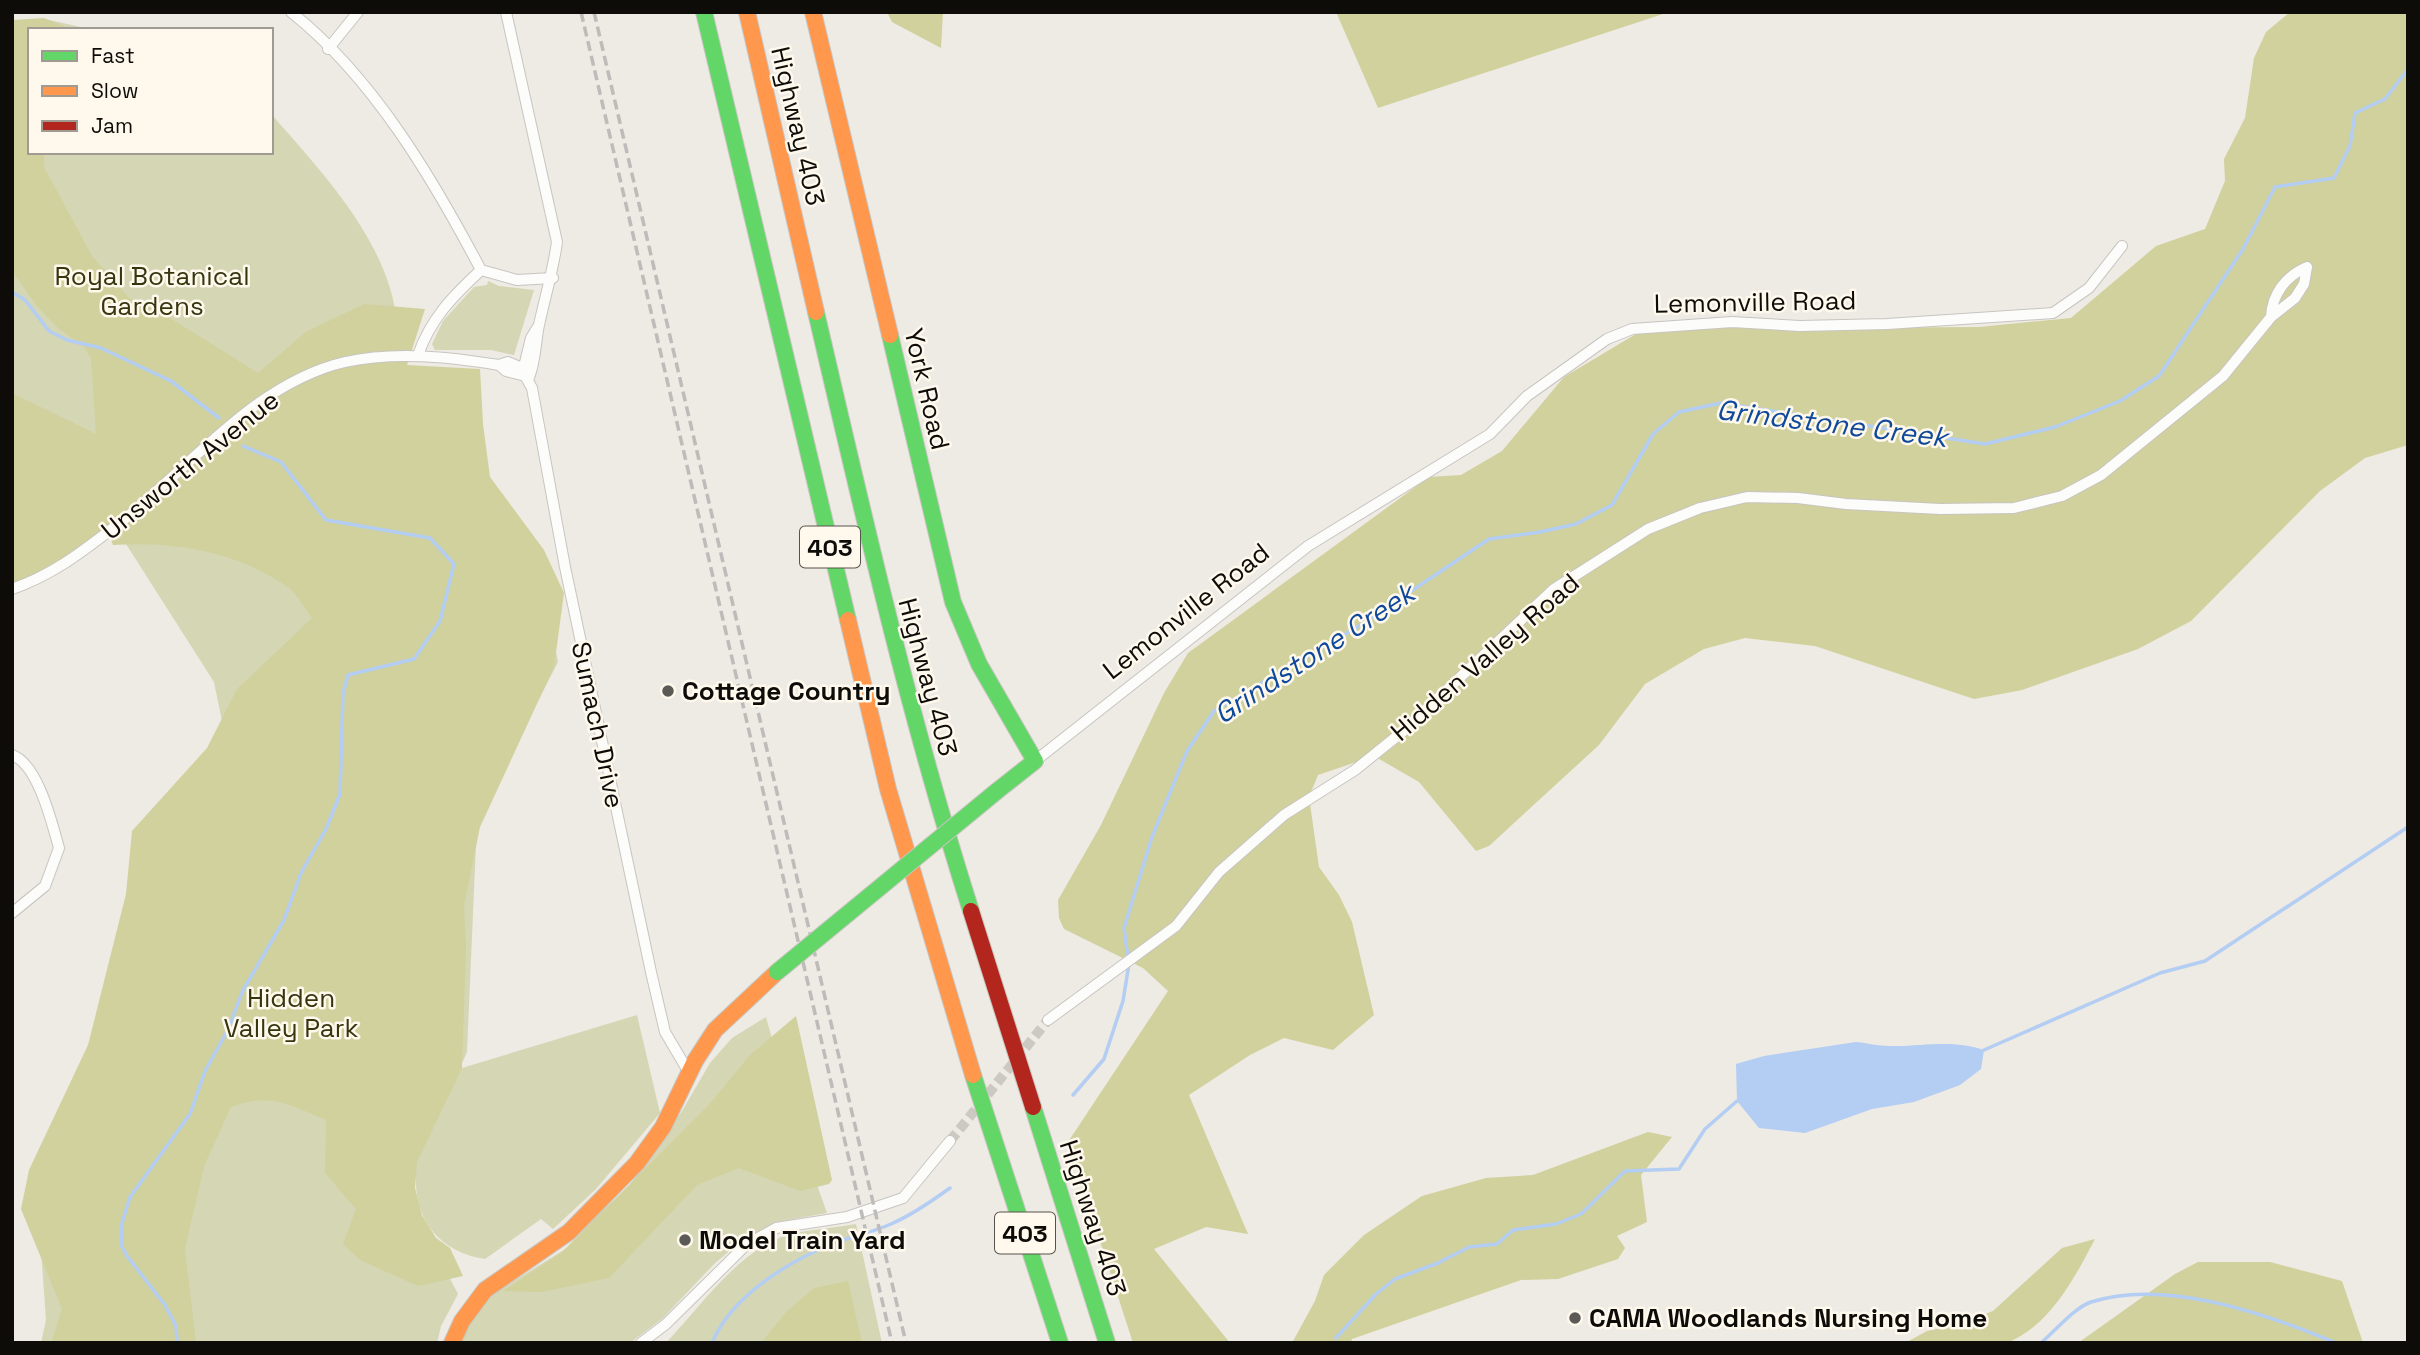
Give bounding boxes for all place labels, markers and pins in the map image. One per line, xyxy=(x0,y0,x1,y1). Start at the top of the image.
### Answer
place label: Cottage Country xyxy=(682,674,890,708)
marker: Cottage Country xyxy=(660,683,676,699)
place label: Model Train Yard xyxy=(699,1223,905,1257)
marker: Model Train Yard xyxy=(677,1232,693,1248)
place label: CAMA Woodlands Nursing Home xyxy=(1589,1301,1987,1335)
marker: CAMA Woodlands Nursing Home xyxy=(1567,1310,1583,1326)

